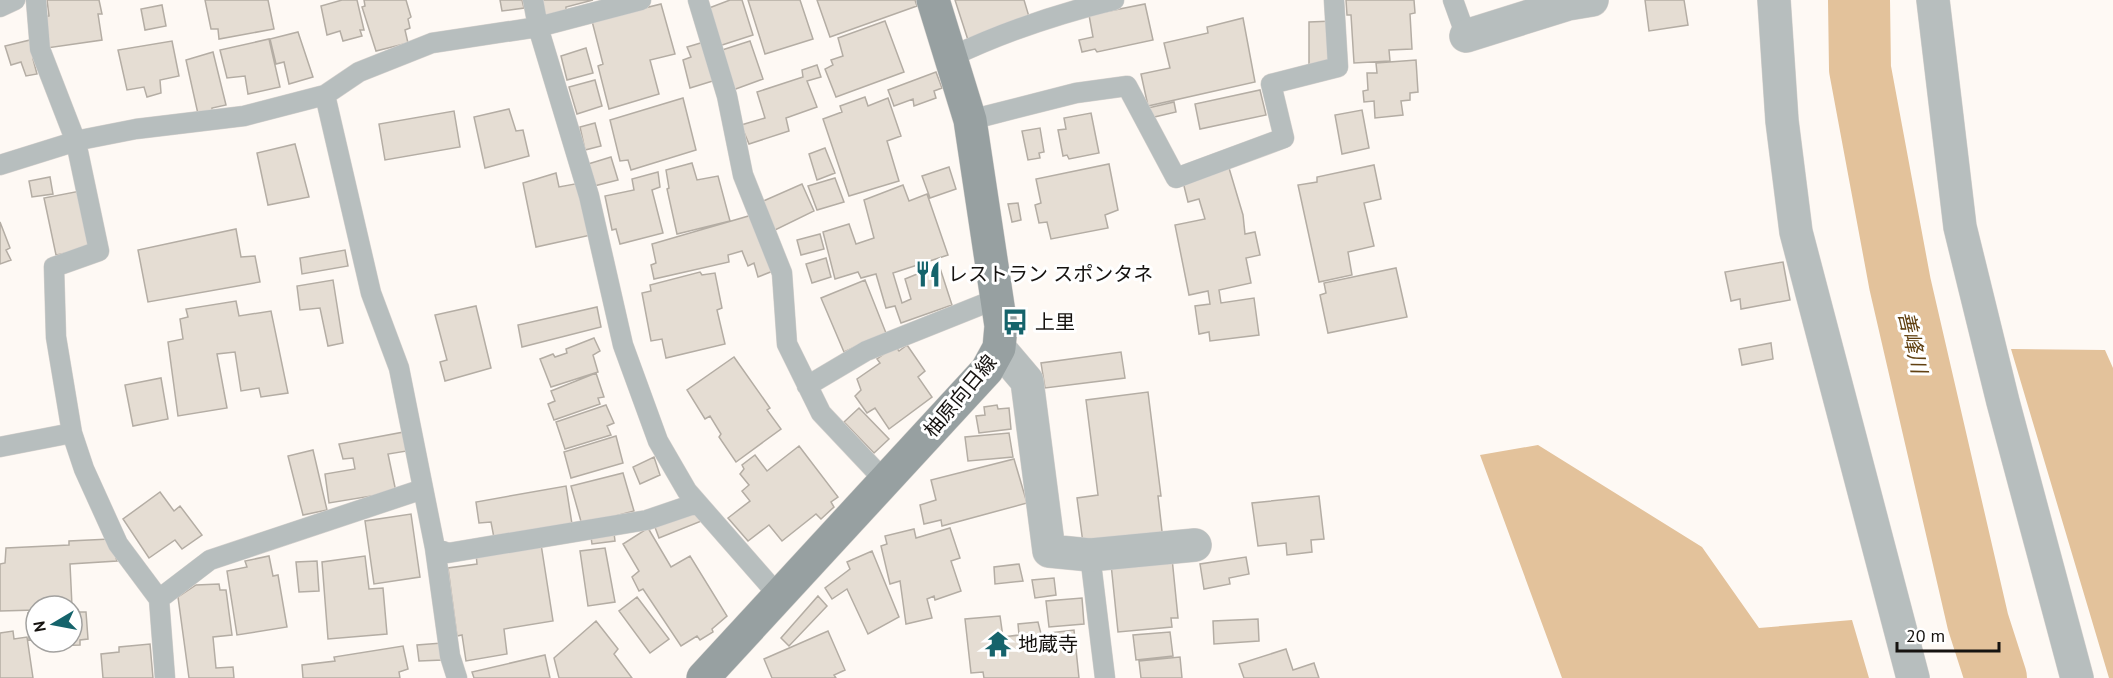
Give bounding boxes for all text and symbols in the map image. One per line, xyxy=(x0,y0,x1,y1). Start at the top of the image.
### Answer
restaurant icon: レストラン スポンタネ xyxy=(913,259,943,289)
place label: レストラン スポンタネ xyxy=(948,261,1153,287)
bus stop icon: 上里 xyxy=(1000,307,1030,337)
water label: 善峰川 xyxy=(1893,308,1934,378)
place label: 上里 xyxy=(1035,309,1075,335)
street label: 柚原向日線 xyxy=(918,349,1002,443)
north arrow xyxy=(24,594,84,654)
scale bar xyxy=(1897,615,1999,653)
text: N xyxy=(28,620,50,634)
text: 20 m xyxy=(1906,624,1945,647)
temple icon: 地蔵寺 xyxy=(983,629,1013,659)
place label: 地蔵寺 xyxy=(1018,631,1078,657)

